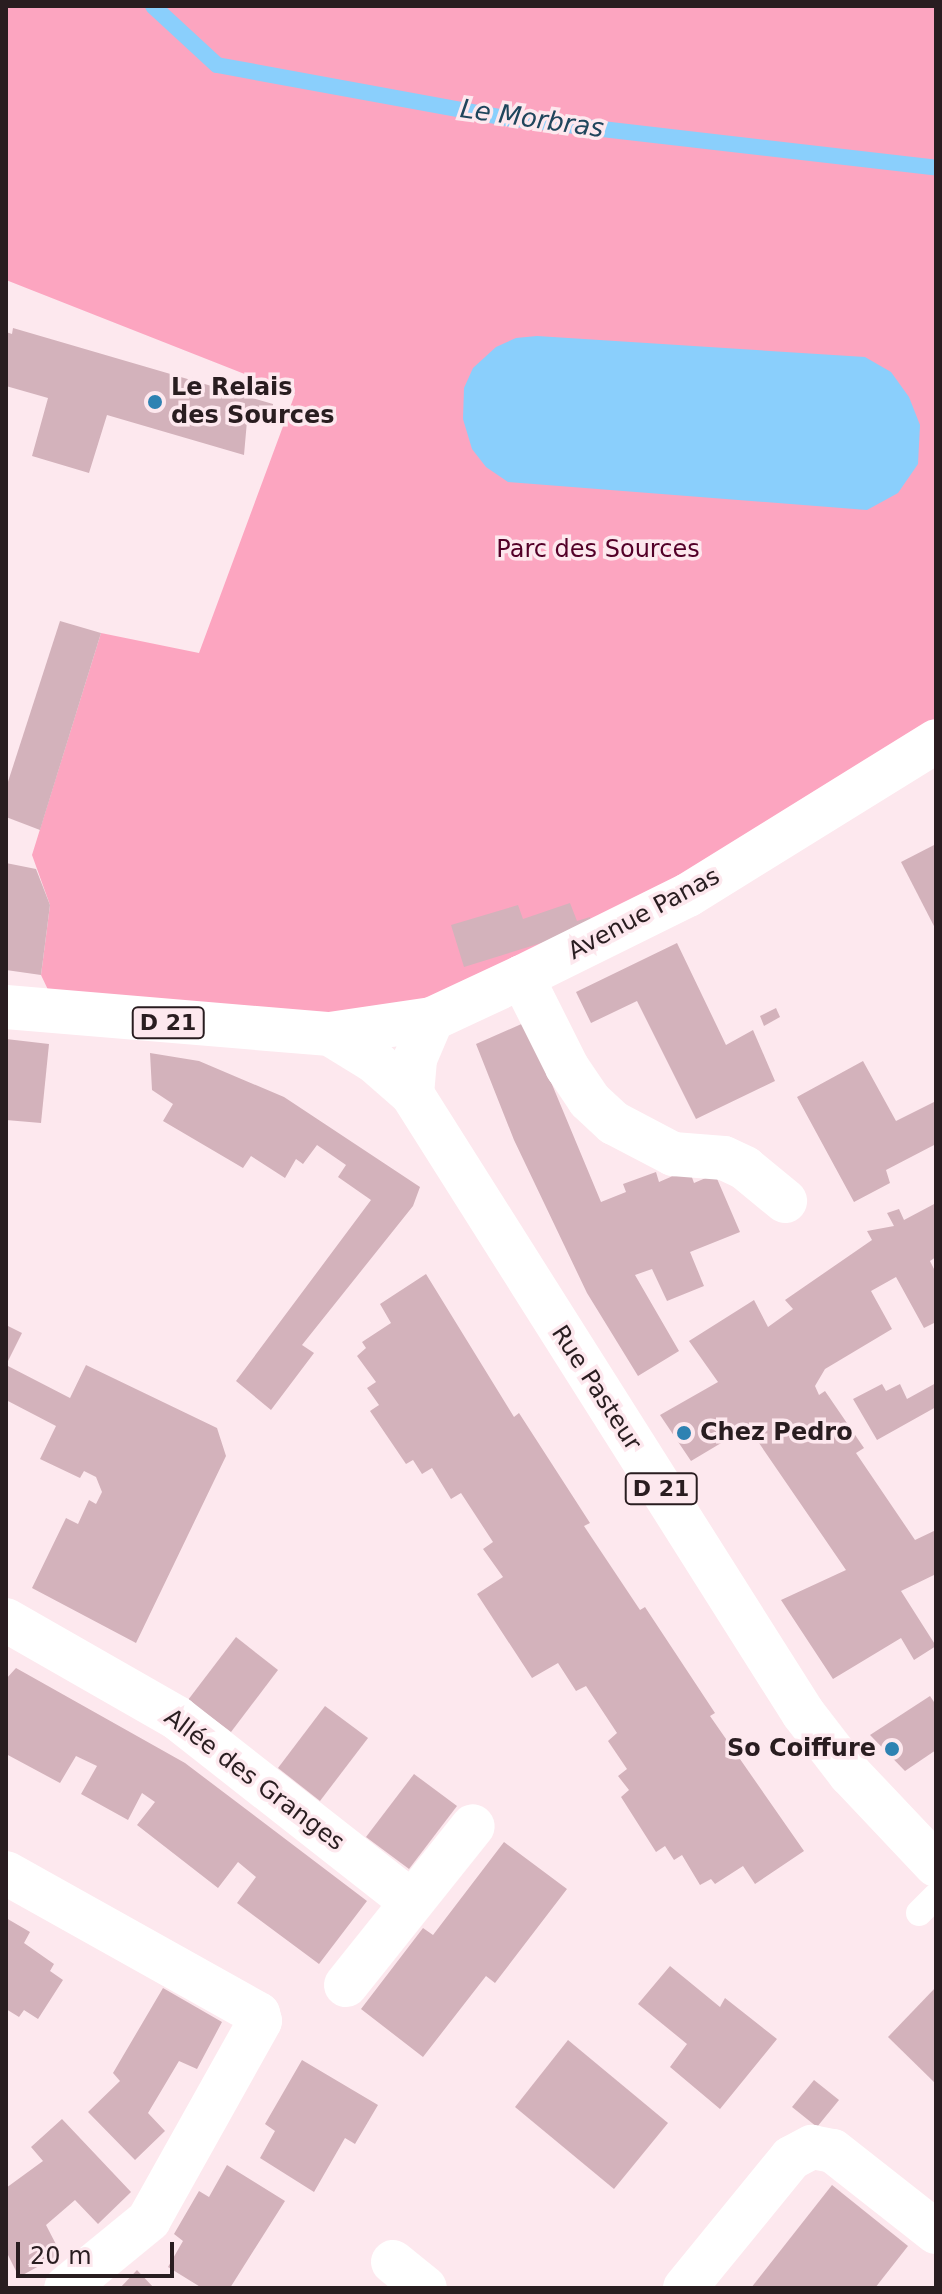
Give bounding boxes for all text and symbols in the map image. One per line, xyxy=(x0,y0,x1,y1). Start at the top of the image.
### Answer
water label: Le Morbras xyxy=(458,94,606,144)
place label: Le Relais des Sources xyxy=(171,374,335,430)
marker: Le Relais des Sources xyxy=(146,393,164,411)
park label: Parc des Sources xyxy=(496,536,700,564)
street label: Avenue Panas xyxy=(563,862,725,966)
road number: D 21 xyxy=(130,1005,206,1041)
street label: Rue Pasteur xyxy=(545,1320,647,1456)
place label: Chez Pedro xyxy=(700,1419,853,1447)
marker: Chez Pedro xyxy=(675,1424,693,1442)
road number: D 21 xyxy=(623,1471,699,1507)
street label: Allée des Granges xyxy=(158,1703,350,1857)
place label: So Coiffure xyxy=(727,1735,876,1763)
marker: So Coiffure xyxy=(883,1740,901,1758)
scale bar xyxy=(20,2226,178,2276)
text: 20 m xyxy=(30,2242,92,2270)

